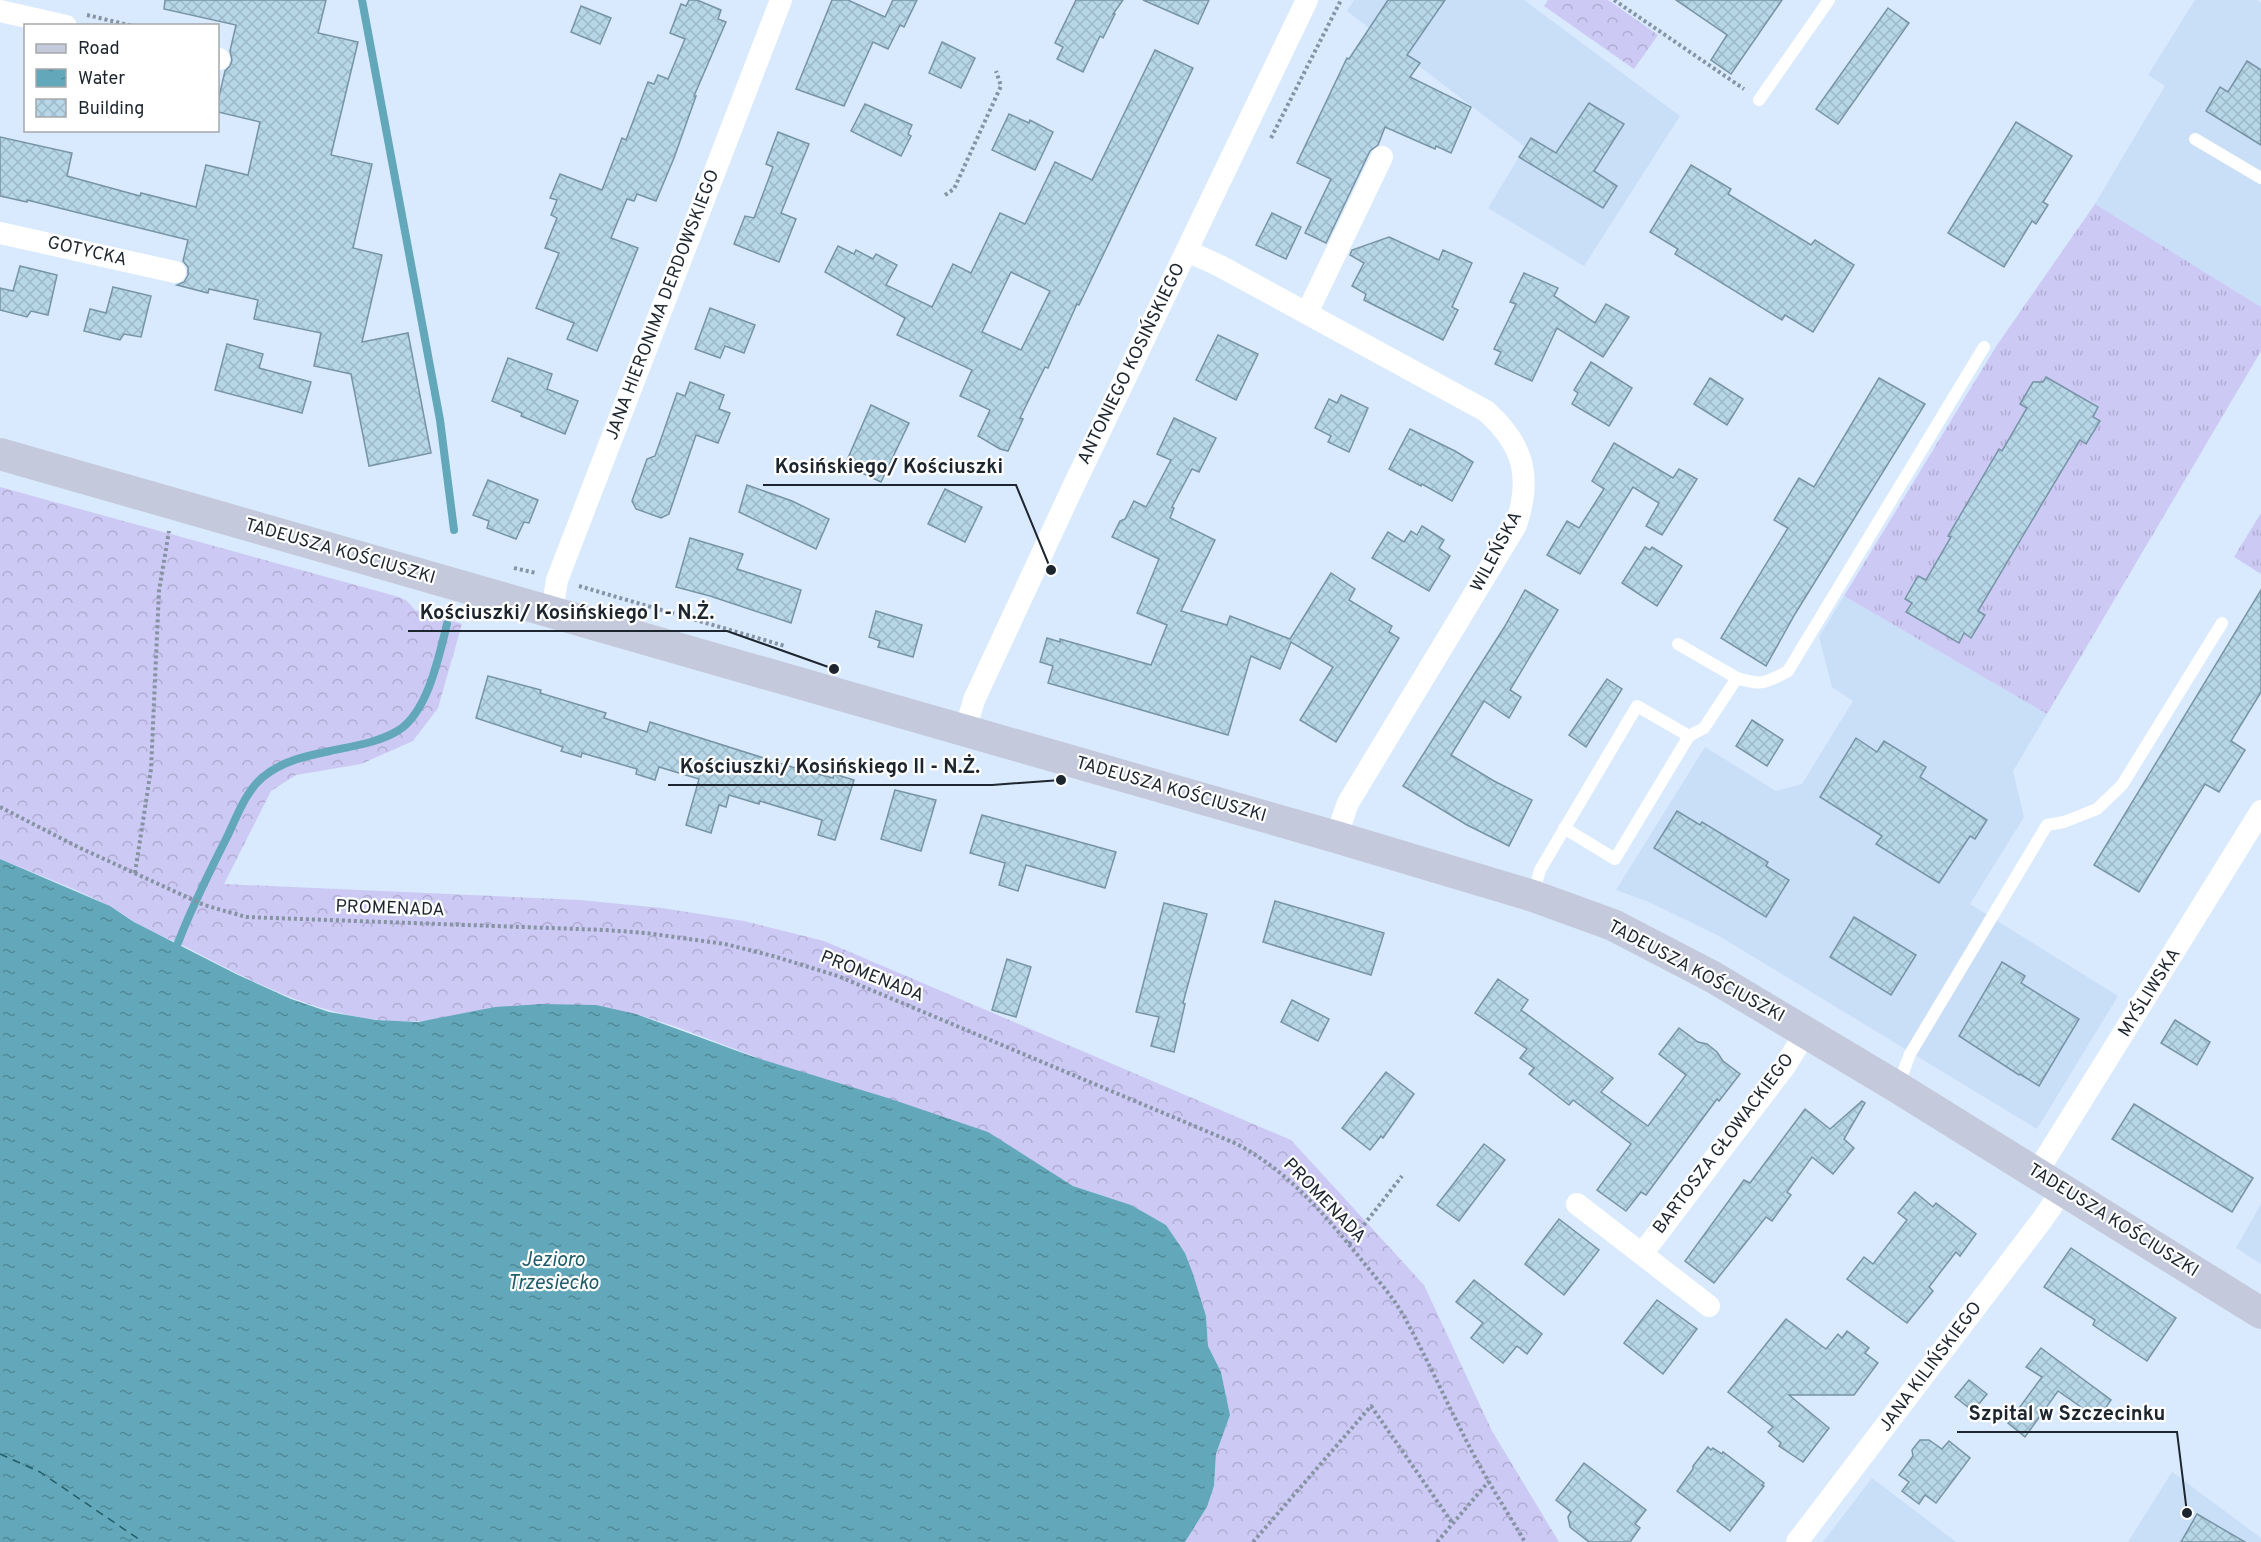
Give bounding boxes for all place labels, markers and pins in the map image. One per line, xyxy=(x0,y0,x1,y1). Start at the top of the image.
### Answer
callout: Kosińskiego/ Kościuszki xyxy=(763,447,1016,485)
callout: Kościuszki/ Kosińskiego I - N.Ż. xyxy=(408,593,727,631)
callout: Kościuszki/ Kosińskiego II - N.Ż. xyxy=(668,747,992,785)
callout: Szpital w Szczecinku xyxy=(1957,1394,2177,1432)

